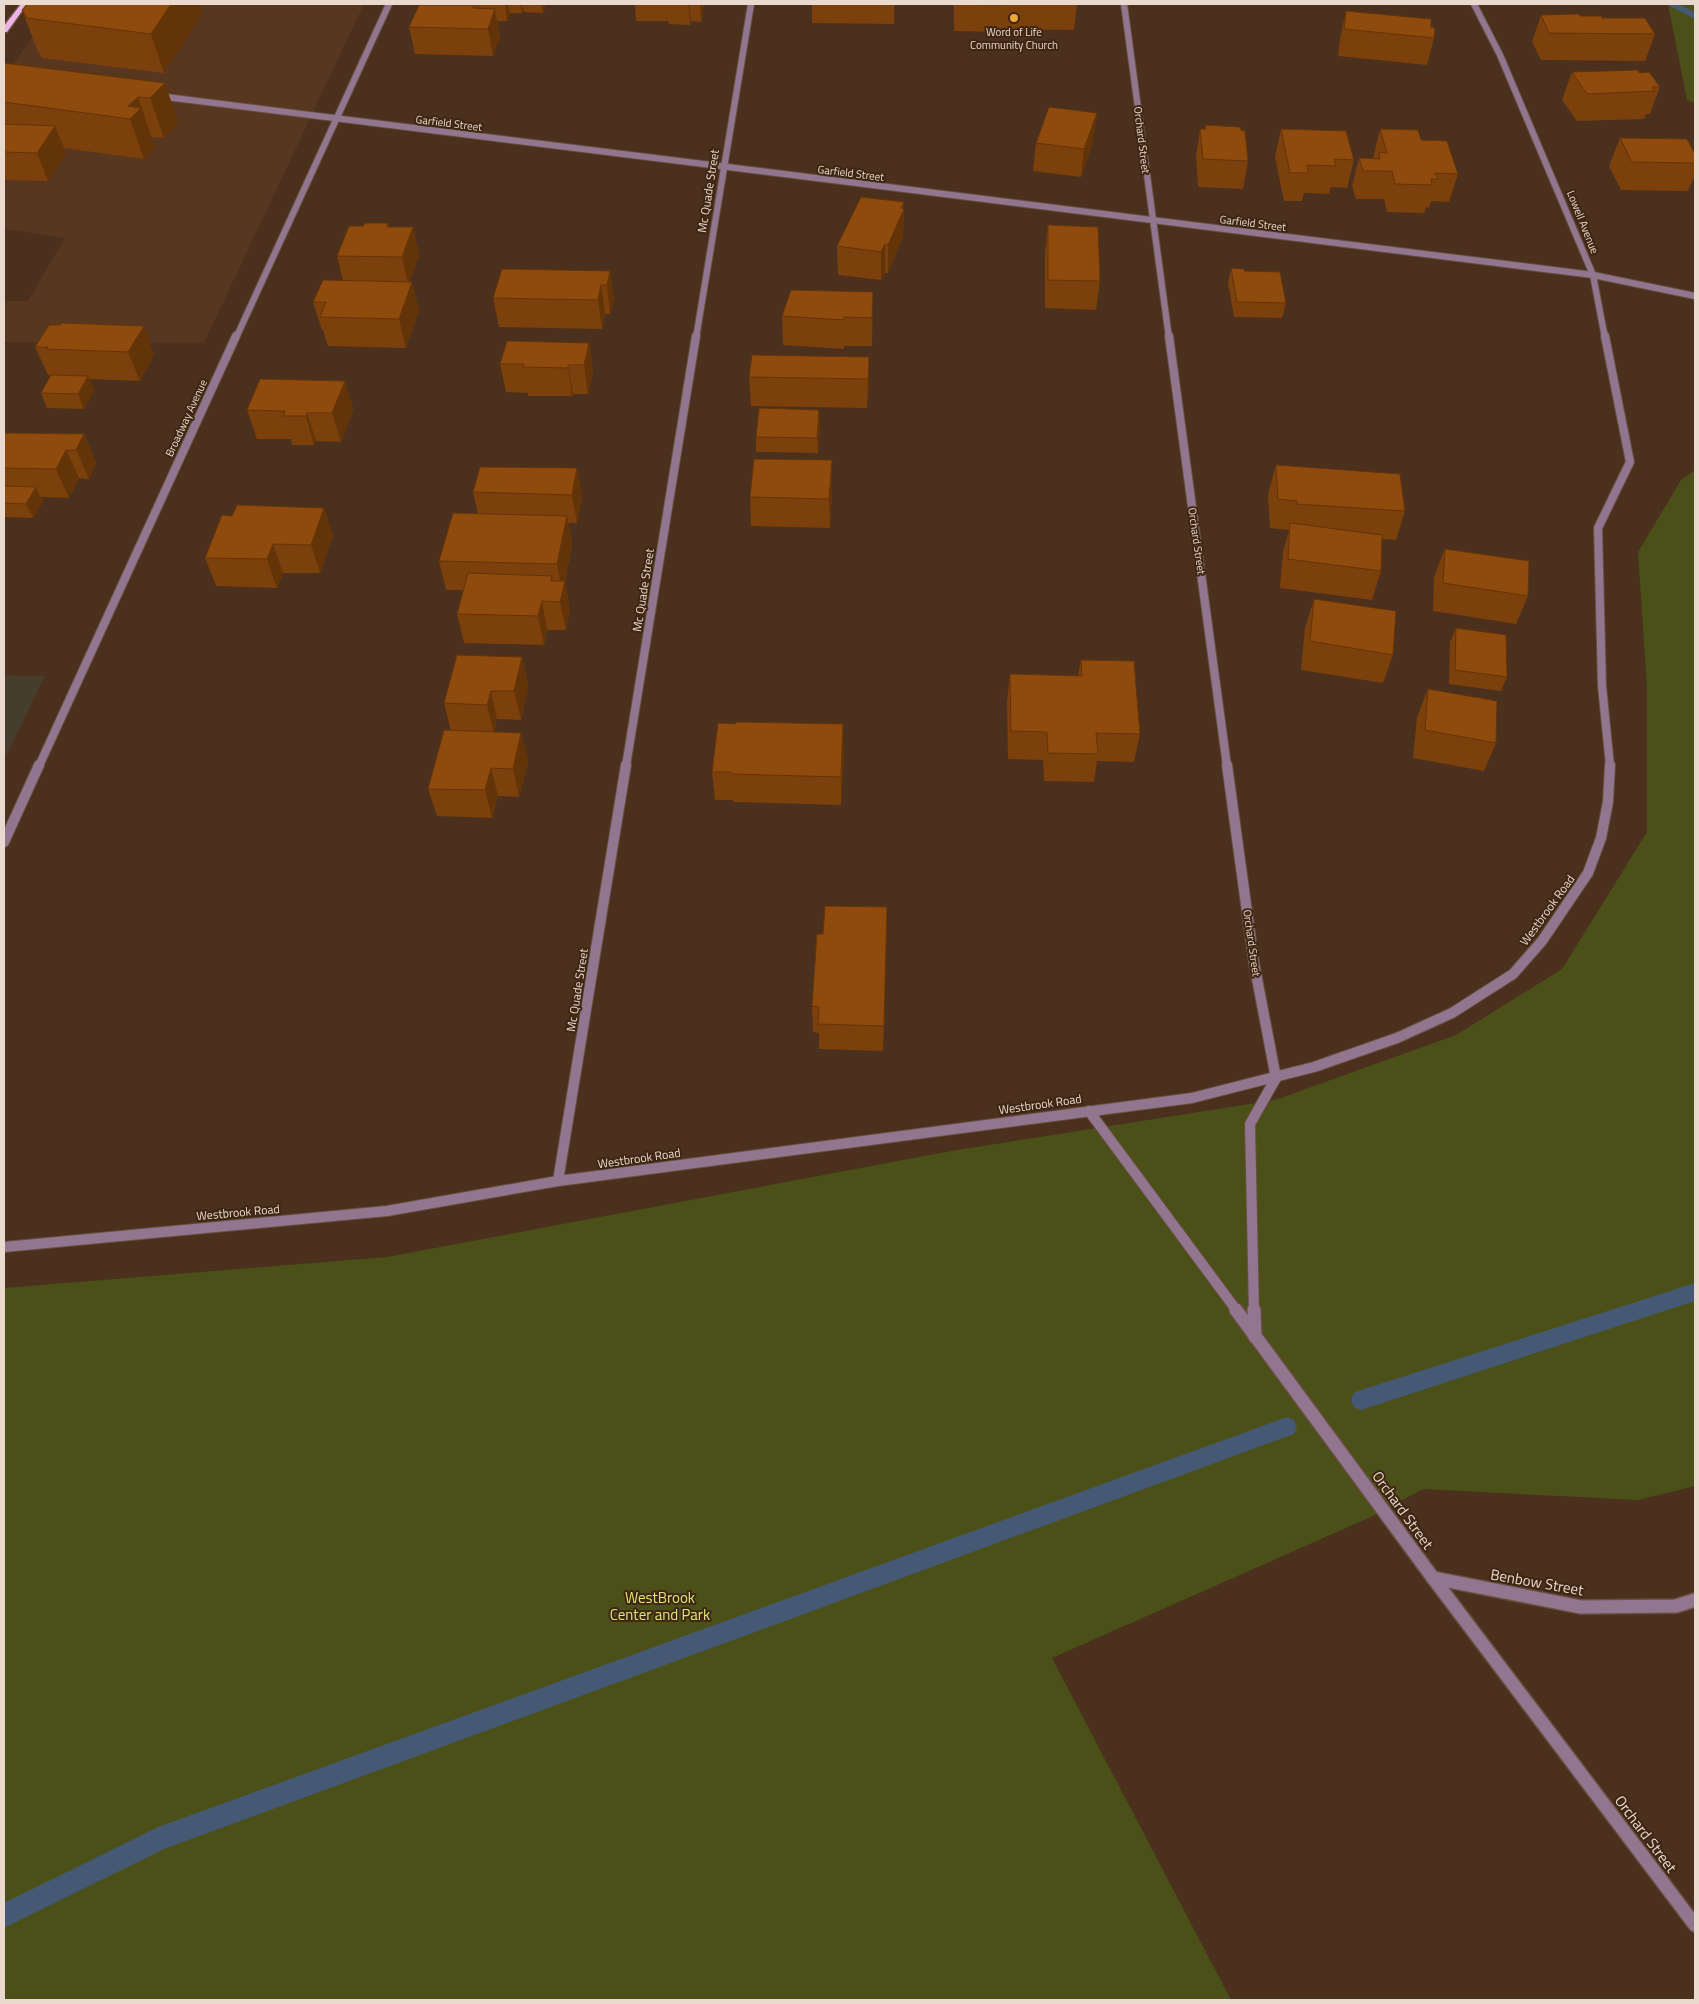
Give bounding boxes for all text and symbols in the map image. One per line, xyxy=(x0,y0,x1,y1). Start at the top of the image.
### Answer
marker: Word of Life Community Church xyxy=(1008,12,1020,24)
place label: Word of Life Community Church xyxy=(970,24,1058,53)
street label: Orchard Street xyxy=(1130,106,1154,175)
street label: Garfield Street xyxy=(415,111,483,135)
street label: Mc Quade Street xyxy=(692,147,724,234)
street label: Garfield Street xyxy=(817,161,885,185)
street label: Lowell Avenue xyxy=(1563,188,1603,256)
street label: Garfield Street xyxy=(1219,211,1287,235)
street label: Broadway Avenue xyxy=(161,376,211,459)
street label: Orchard Street xyxy=(1184,506,1210,576)
street label: Mc Quade Street xyxy=(627,546,659,633)
street label: Westbrook Road xyxy=(1515,871,1579,949)
street label: Orchard Street xyxy=(1239,908,1265,978)
street label: Mc Quade Street xyxy=(561,946,593,1033)
street label: Westbrook Road xyxy=(997,1089,1083,1119)
street label: Westbrook Road xyxy=(596,1143,682,1173)
street label: Westbrook Road xyxy=(196,1199,280,1225)
street label: Orchard Street xyxy=(1367,1466,1440,1555)
street label: Benbow Street xyxy=(1489,1563,1586,1602)
park label: WestBrook Center and Park xyxy=(610,1586,710,1626)
street label: Orchard Street xyxy=(1609,1790,1683,1878)

